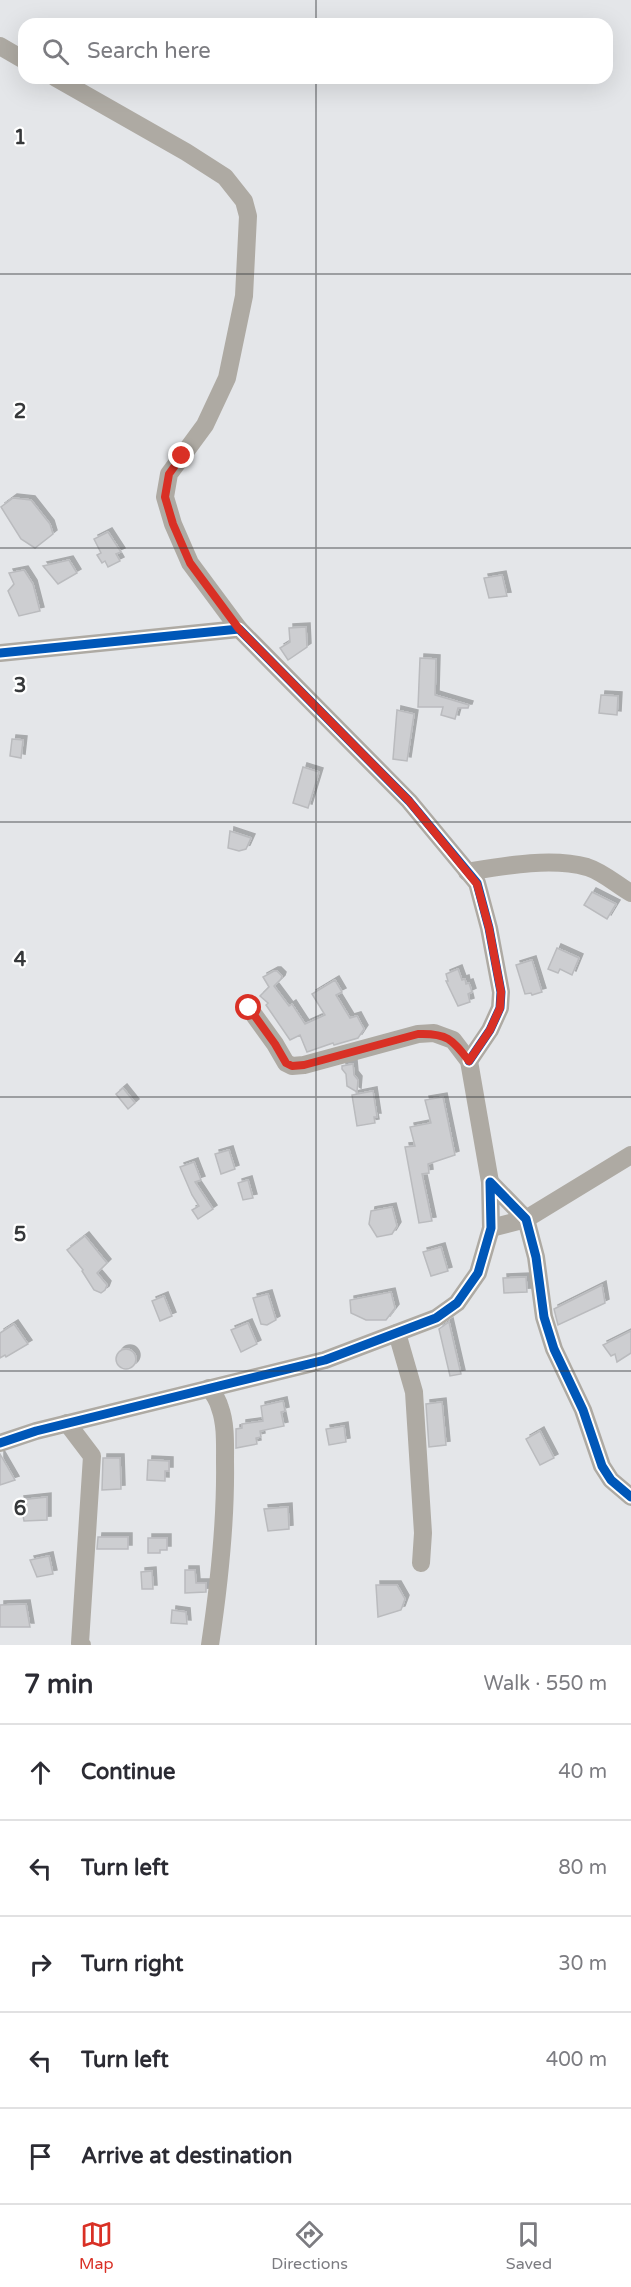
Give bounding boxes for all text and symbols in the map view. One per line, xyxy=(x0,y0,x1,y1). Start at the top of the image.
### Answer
search box xyxy=(18,18,613,84)
icon: search xyxy=(39,35,72,68)
text: Search here xyxy=(87,38,211,64)
text: 1 xyxy=(14,126,26,150)
text: 2 xyxy=(14,400,26,424)
route end xyxy=(168,442,194,468)
text: 3 xyxy=(14,674,26,698)
text: 4 xyxy=(14,948,27,972)
route start xyxy=(235,994,261,1020)
text: 5 xyxy=(14,1223,26,1247)
text: 6 xyxy=(14,1497,26,1521)
text: 7 min xyxy=(24,1669,93,1700)
text: Walk · 550 m xyxy=(484,1672,607,1696)
icon: ahead xyxy=(24,1756,57,1789)
text: Continue xyxy=(81,1759,176,1785)
text: 40 m xyxy=(558,1760,607,1784)
icon: left xyxy=(24,1852,57,1885)
text: Turn left xyxy=(81,1855,169,1881)
text: 80 m xyxy=(558,1856,607,1880)
icon: right xyxy=(24,1948,57,1981)
text: Turn right xyxy=(81,1951,183,1977)
text: 30 m xyxy=(558,1952,607,1976)
icon: left xyxy=(24,2044,57,2077)
text: Turn left xyxy=(81,2047,169,2073)
text: 400 m xyxy=(546,2048,607,2072)
icon: arrive xyxy=(24,2140,57,2173)
text: Arrive at destination xyxy=(81,2143,292,2169)
tab: Map xyxy=(79,2218,113,2274)
tab: Directions xyxy=(271,2218,348,2274)
tab: Saved xyxy=(506,2218,552,2274)

